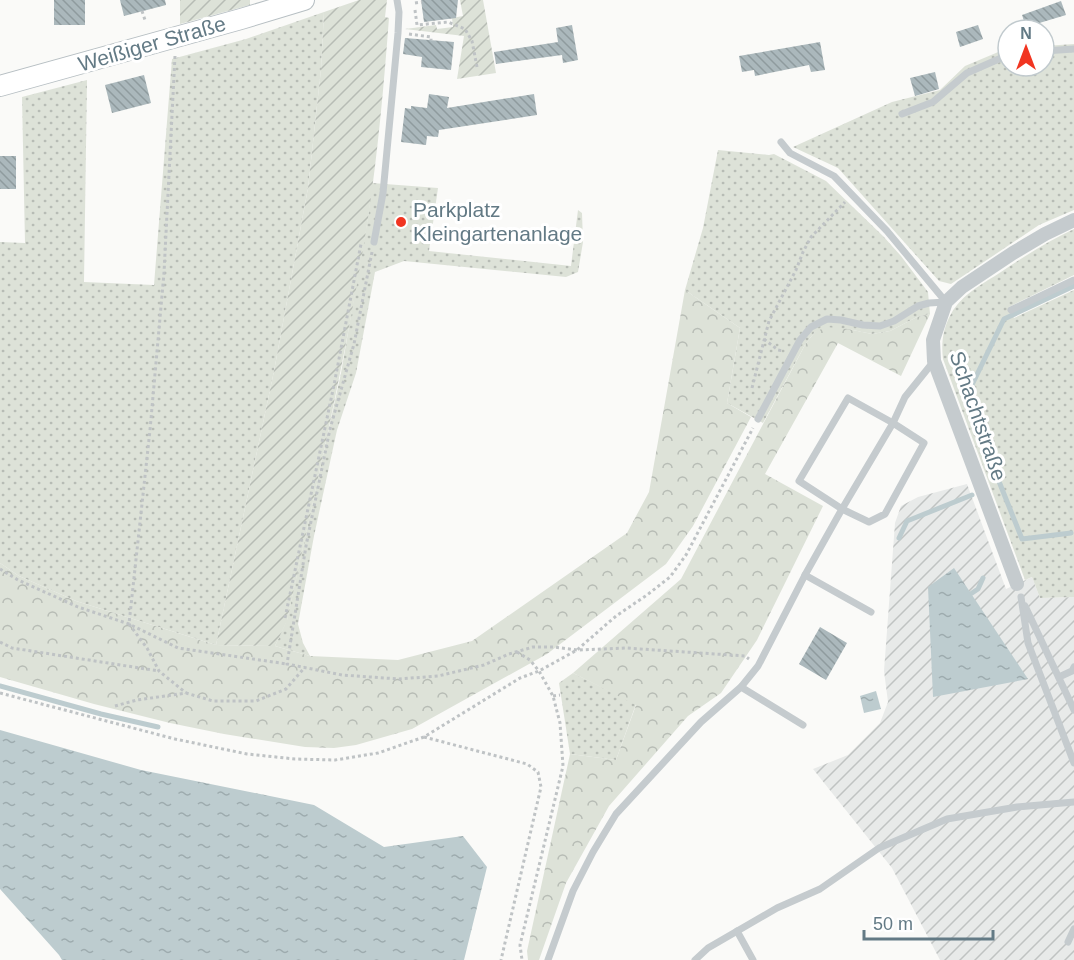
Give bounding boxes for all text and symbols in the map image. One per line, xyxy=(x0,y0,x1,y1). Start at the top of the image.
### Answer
street label: Weißiger Straße xyxy=(75,11,228,76)
north arrow xyxy=(996,18,1056,78)
text: N xyxy=(1020,25,1032,42)
place label: Parkplatz Kleingartenanlage xyxy=(413,198,582,245)
marker: Parkplatz Kleingartenanlage xyxy=(394,215,408,229)
street label: Schachtstraße xyxy=(946,348,1011,484)
scale bar xyxy=(864,903,993,941)
text: 50 m xyxy=(873,914,913,934)

